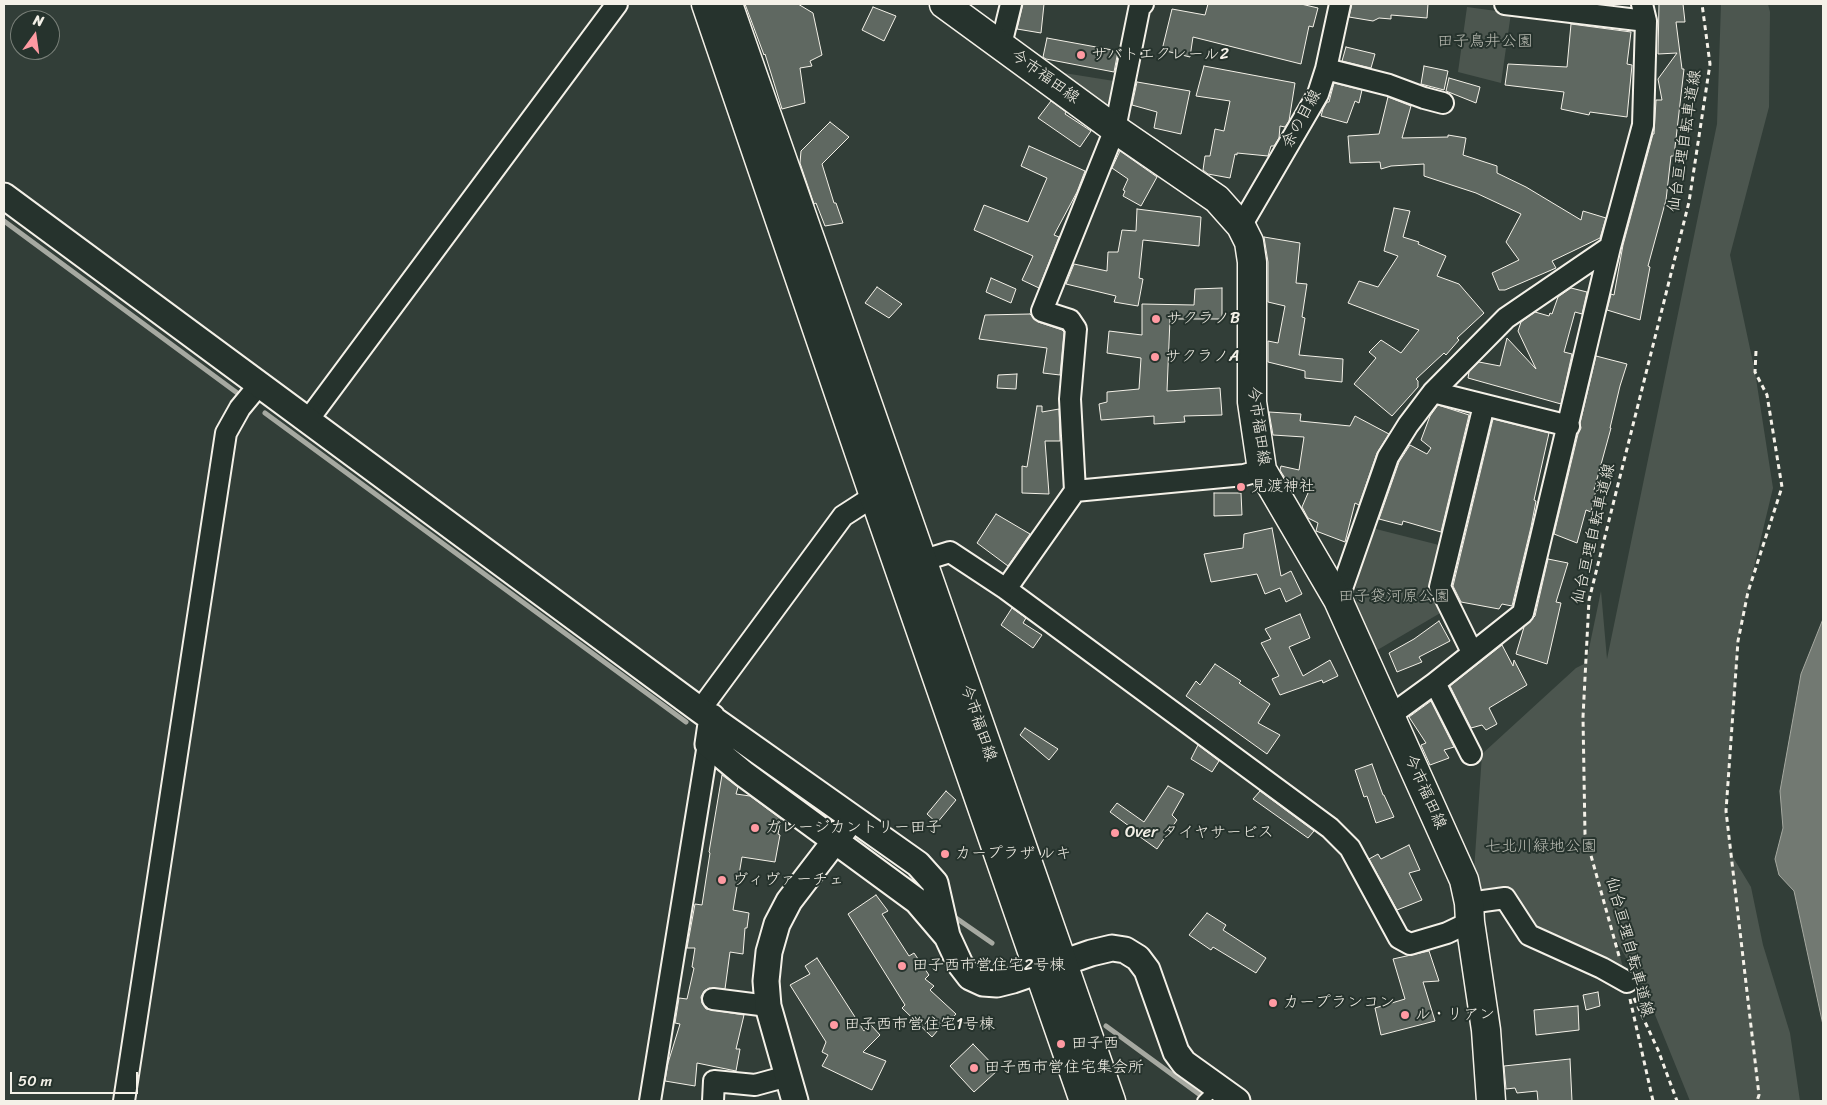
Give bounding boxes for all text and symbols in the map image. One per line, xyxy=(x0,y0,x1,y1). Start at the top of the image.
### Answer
text: N xyxy=(31,8,46,34)
north arrow xyxy=(10,10,60,60)
park label: 田子鳥井公園 xyxy=(1437,32,1533,52)
place label: サバトエクレール2 xyxy=(1091,45,1229,65)
street label: 今市福田線 xyxy=(1007,46,1083,108)
marker: サバトエクレール2 xyxy=(1075,49,1087,61)
street label: 仙台亘理自転車道線 xyxy=(1664,68,1706,214)
street label: 余の目線 xyxy=(1278,86,1326,152)
place label: サクラノB xyxy=(1166,309,1240,329)
marker: サクラノB xyxy=(1150,313,1162,325)
place label: サクラノA xyxy=(1165,347,1239,367)
marker: サクラノA xyxy=(1149,351,1161,363)
street label: 今市福田線 xyxy=(1243,385,1273,467)
street label: 仙台亘理自転車道線 xyxy=(1568,462,1620,606)
place label: 見渡神社 xyxy=(1251,477,1315,497)
marker: 見渡神社 xyxy=(1235,481,1247,493)
park label: 田子袋河原公園 xyxy=(1338,587,1450,607)
street label: 今市福田線 xyxy=(956,682,1000,764)
street label: 今市福田線 xyxy=(1400,752,1450,832)
place label: ガレージカントリー田子 xyxy=(765,818,942,838)
marker: ガレージカントリー田子 xyxy=(749,822,761,834)
place label: Over タイヤサービス xyxy=(1125,823,1274,843)
marker: Over タイヤサービス xyxy=(1109,827,1121,839)
park label: 七北川緑地公園 xyxy=(1485,837,1597,857)
place label: カープラザ ルキ xyxy=(955,844,1071,864)
marker: カープラザ ルキ xyxy=(939,848,951,860)
place label: ヴィヴァーチェ xyxy=(732,870,844,890)
marker: ヴィヴァーチェ xyxy=(716,874,728,886)
street label: 仙台亘理自転車道線 xyxy=(1601,875,1657,1019)
place label: 田子西市営住宅2号棟 xyxy=(912,956,1065,976)
marker: 田子西市営住宅2号棟 xyxy=(896,960,908,972)
place label: カープランコン xyxy=(1283,993,1395,1013)
marker: カープランコン xyxy=(1267,997,1279,1009)
place label: ル・リアン xyxy=(1415,1005,1495,1025)
marker: ル・リアン xyxy=(1399,1009,1411,1021)
place label: 田子西市営住宅1号棟 xyxy=(844,1015,995,1035)
marker: 田子西市営住宅1号棟 xyxy=(828,1019,840,1031)
place label: 田子西 xyxy=(1071,1034,1119,1054)
marker: 田子西 xyxy=(1055,1038,1067,1050)
place label: 田子西市営住宅集会所 xyxy=(984,1058,1144,1078)
scale bar xyxy=(12,1062,140,1094)
marker: 田子西市営住宅集会所 xyxy=(968,1062,980,1074)
text: 50 m xyxy=(18,1068,52,1094)

